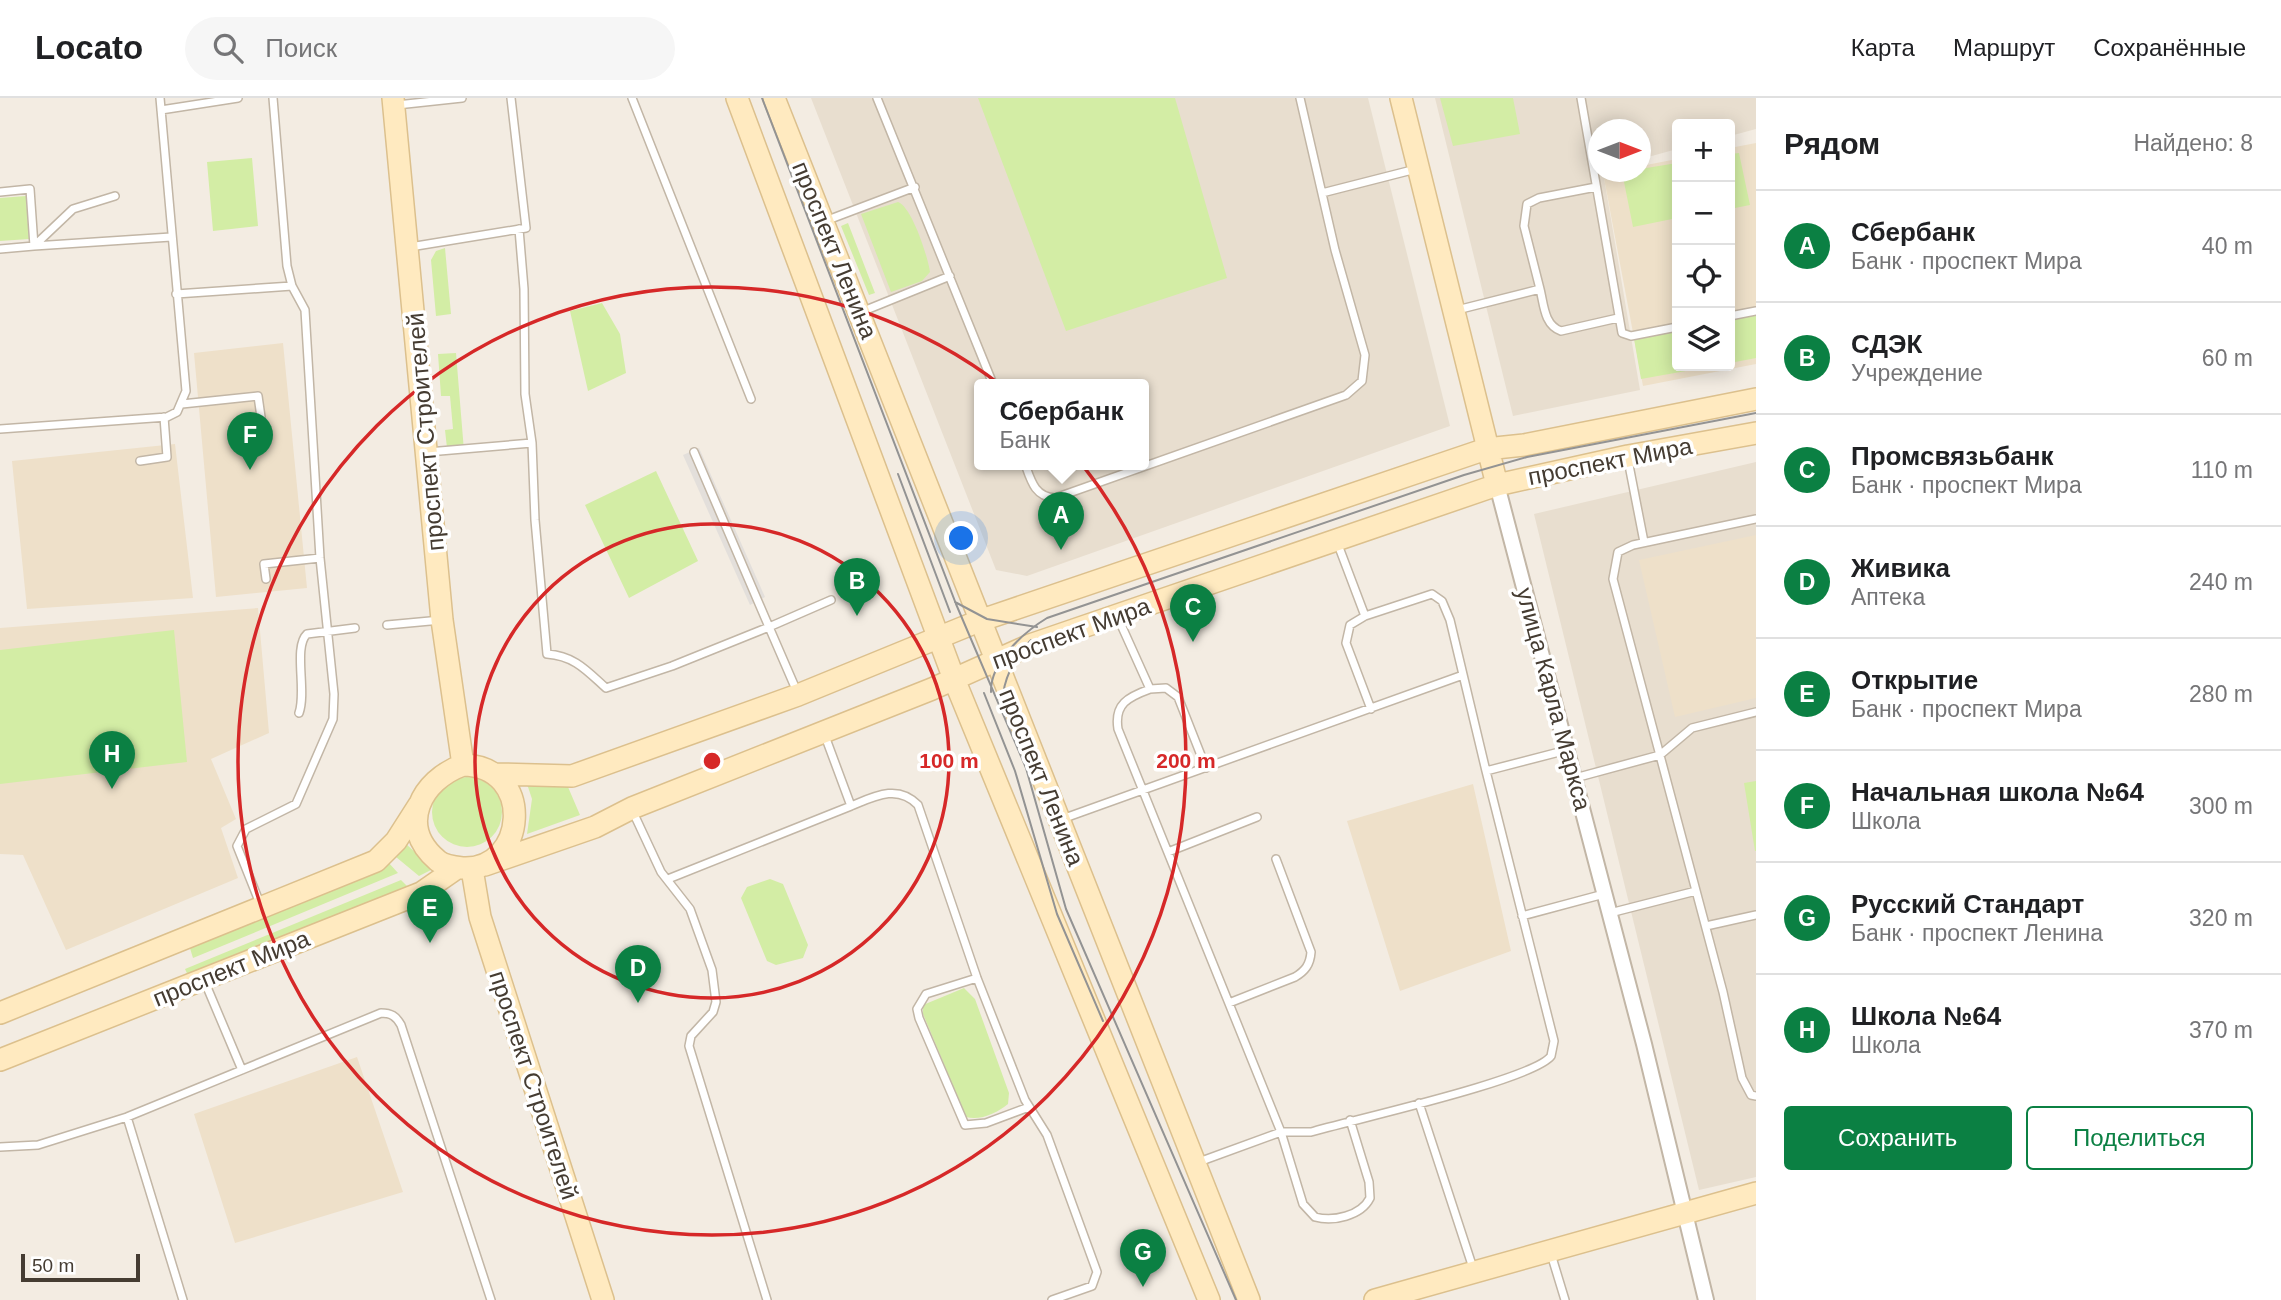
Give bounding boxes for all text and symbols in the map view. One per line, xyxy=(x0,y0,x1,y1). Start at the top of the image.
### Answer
search box xyxy=(185,17,675,80)
text: Locato xyxy=(35,29,143,66)
icon: search xyxy=(209,29,247,67)
text: Поиск xyxy=(265,33,337,63)
text: Карта xyxy=(1851,34,1915,61)
text: Маршрут xyxy=(1953,34,2055,61)
text: Сохранённые xyxy=(2093,34,2246,61)
north arrow xyxy=(1588,119,1651,182)
map controls xyxy=(1672,119,1735,371)
button: + xyxy=(1672,119,1735,182)
text: Рядом xyxy=(1784,127,1880,160)
text: Найдено: 8 xyxy=(2133,130,2253,156)
street label: проспект Ленина xyxy=(787,157,883,343)
button: − xyxy=(1672,182,1735,245)
text: Сбербанк xyxy=(1851,217,1975,247)
text: A xyxy=(1799,233,1815,259)
text: 40 m xyxy=(2202,233,2253,259)
button: locate xyxy=(1672,245,1735,308)
text: Банк · проспект Мира xyxy=(1851,248,2082,274)
button: layers xyxy=(1672,308,1735,371)
street label: проспект Строителей xyxy=(401,312,449,552)
text: СДЭК xyxy=(1851,329,1922,359)
text: B xyxy=(1799,345,1815,371)
text: 60 m xyxy=(2202,345,2253,371)
text: Учреждение xyxy=(1851,360,1983,386)
popup xyxy=(974,379,1149,470)
text: Сбербанк xyxy=(999,396,1124,426)
pin: F xyxy=(227,412,273,470)
text: Банк xyxy=(999,427,1050,453)
street label: проспект Мира xyxy=(1526,432,1695,490)
text: Промсвязьбанк xyxy=(1851,441,2053,471)
text: C xyxy=(1799,457,1815,483)
text: 110 m xyxy=(2191,457,2253,483)
text: Банк · проспект Мира xyxy=(1851,472,2082,498)
pin: A xyxy=(1038,492,1084,550)
your location xyxy=(944,521,978,555)
text: Живика xyxy=(1851,553,1950,583)
pin: B xyxy=(834,558,880,616)
text: D xyxy=(1799,569,1815,595)
text: 240 m xyxy=(2189,569,2253,595)
pin: C xyxy=(1170,584,1216,642)
text: Аптека xyxy=(1851,584,1925,610)
street label: улица Карла Маркса xyxy=(1511,585,1597,814)
street label: проспект Мира xyxy=(988,592,1154,674)
text: Открытие xyxy=(1851,665,1978,695)
text: E xyxy=(1799,681,1815,707)
text: 280 m xyxy=(2189,681,2253,707)
street label: проспект Ленина xyxy=(994,684,1090,870)
text: Банк · проспект Мира xyxy=(1851,696,2082,722)
pin: H xyxy=(89,731,135,789)
centre of rings xyxy=(700,749,724,773)
text: 100 m xyxy=(919,749,979,772)
text: 200 m xyxy=(1156,749,1216,772)
text: Начальная школа №64 xyxy=(1851,777,2144,807)
text: F xyxy=(1800,793,1814,819)
text: 300 m xyxy=(2189,793,2253,819)
text: Школа xyxy=(1851,808,1921,834)
pin: E xyxy=(407,885,453,943)
text: Русский Стандарт xyxy=(1851,889,2084,919)
text: G xyxy=(1798,905,1816,931)
text: 320 m xyxy=(2189,905,2253,931)
text: Банк · проспект Ленина xyxy=(1851,920,2103,946)
street label: проспект Мира xyxy=(149,924,314,1012)
pin: D xyxy=(615,945,661,1003)
street label: проспект Строителей xyxy=(484,967,584,1203)
text: Школа №64 xyxy=(1851,1001,2001,1031)
text: H xyxy=(1799,1017,1815,1043)
text: 370 m xyxy=(2189,1017,2253,1043)
text: Школа xyxy=(1851,1032,1921,1058)
button: Сохранить xyxy=(1784,1106,2012,1170)
button: Поделиться xyxy=(2026,1106,2253,1170)
pin: G xyxy=(1120,1229,1166,1287)
scale bar xyxy=(21,1251,140,1283)
text: 50 m xyxy=(32,1255,74,1276)

